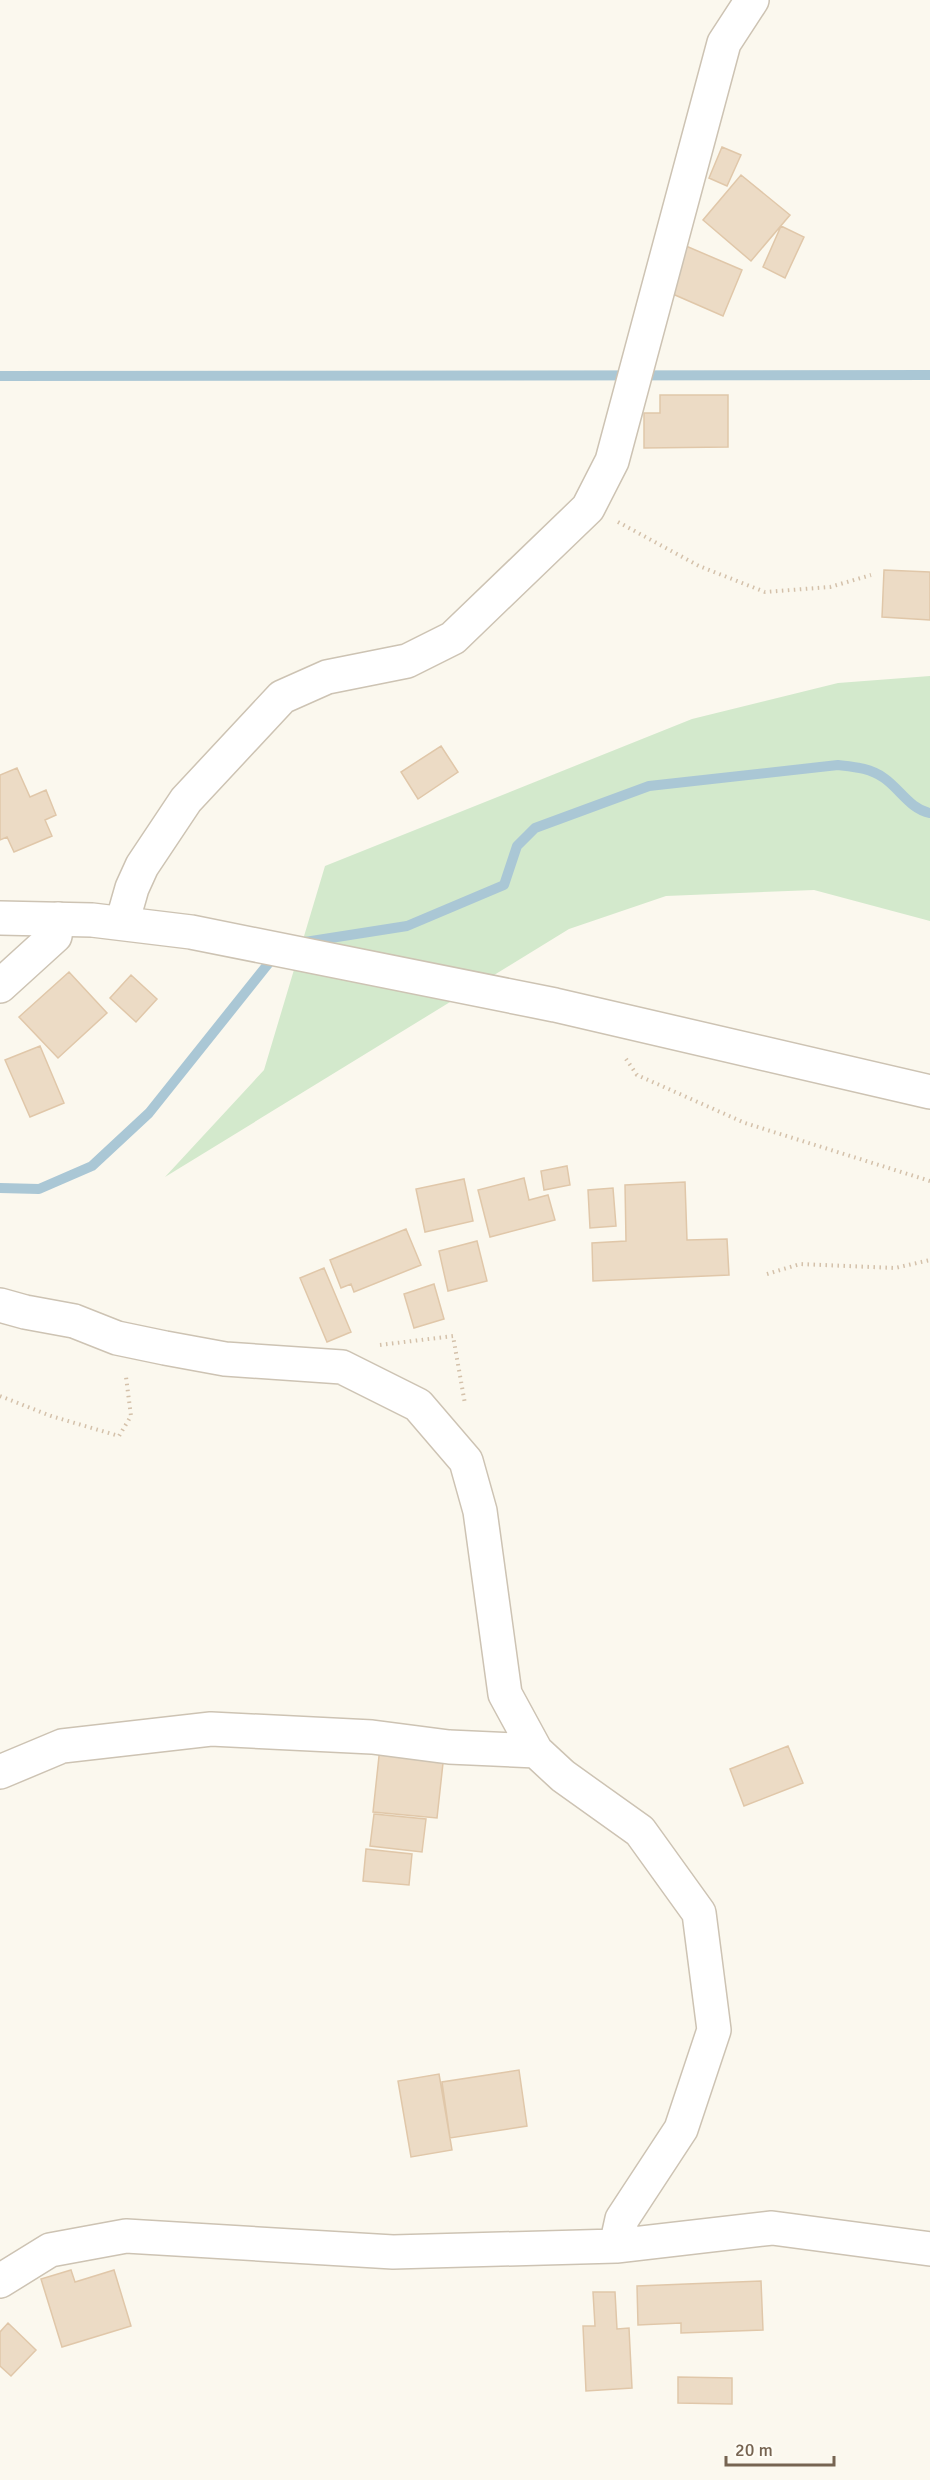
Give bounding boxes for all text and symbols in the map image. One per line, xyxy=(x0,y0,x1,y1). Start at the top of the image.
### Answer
scale bar xyxy=(726,2429,834,2467)
text: 20 m xyxy=(735,2439,773,2461)

